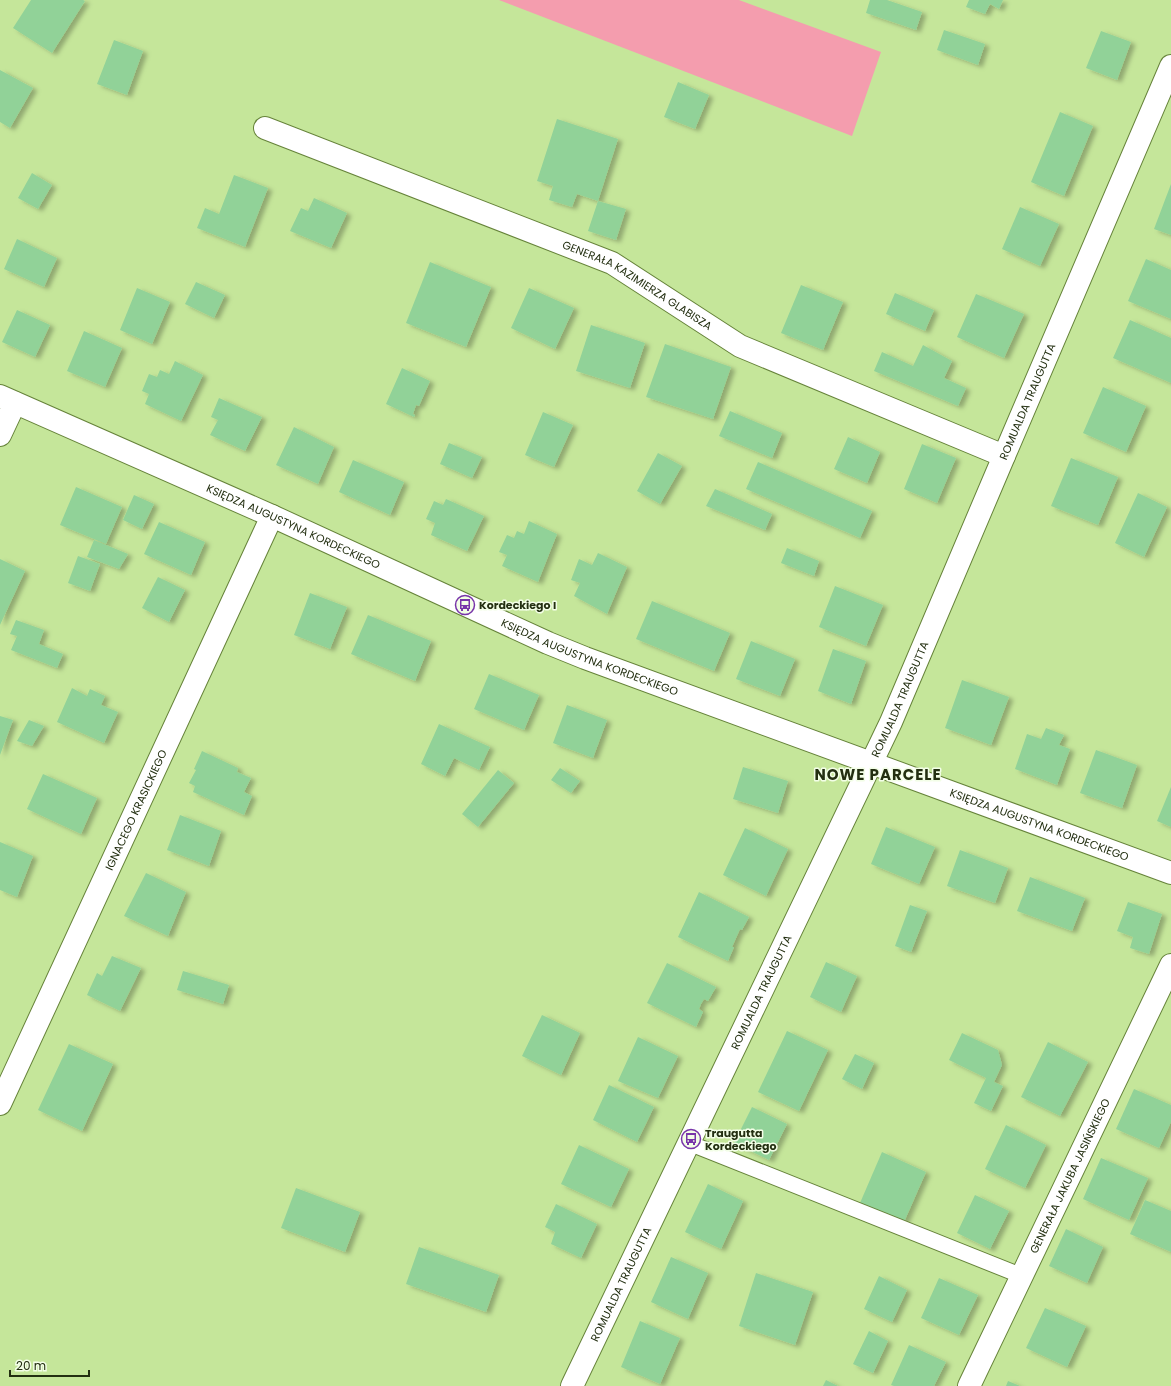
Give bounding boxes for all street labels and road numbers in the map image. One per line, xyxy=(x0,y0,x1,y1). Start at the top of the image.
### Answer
street label: GENERAŁA KAZIMIERZA GLABISZA xyxy=(560,236,716,334)
street label: ROMUALDA TRAUGUTTA xyxy=(995,340,1060,462)
street label: KSIĘDZA AUGUSTYNA KORDECKIEGO xyxy=(204,480,383,573)
street label: KSIĘDZA AUGUSTYNA KORDECKIEGO xyxy=(498,614,681,700)
street label: ROMUALDA TRAUGUTTA xyxy=(867,638,933,760)
street label: IGNACEGO KRASICKIEGO xyxy=(101,747,171,873)
street label: KSIĘDZA AUGUSTYNA KORDECKIEGO xyxy=(948,785,1131,865)
street label: ROMUALDA TRAUGUTTA xyxy=(727,932,796,1052)
street label: GENERAŁA JAKUBA JASIŃSKIEGO xyxy=(1026,1095,1114,1256)
street label: ROMUALDA TRAUGUTTA xyxy=(587,1224,656,1344)

